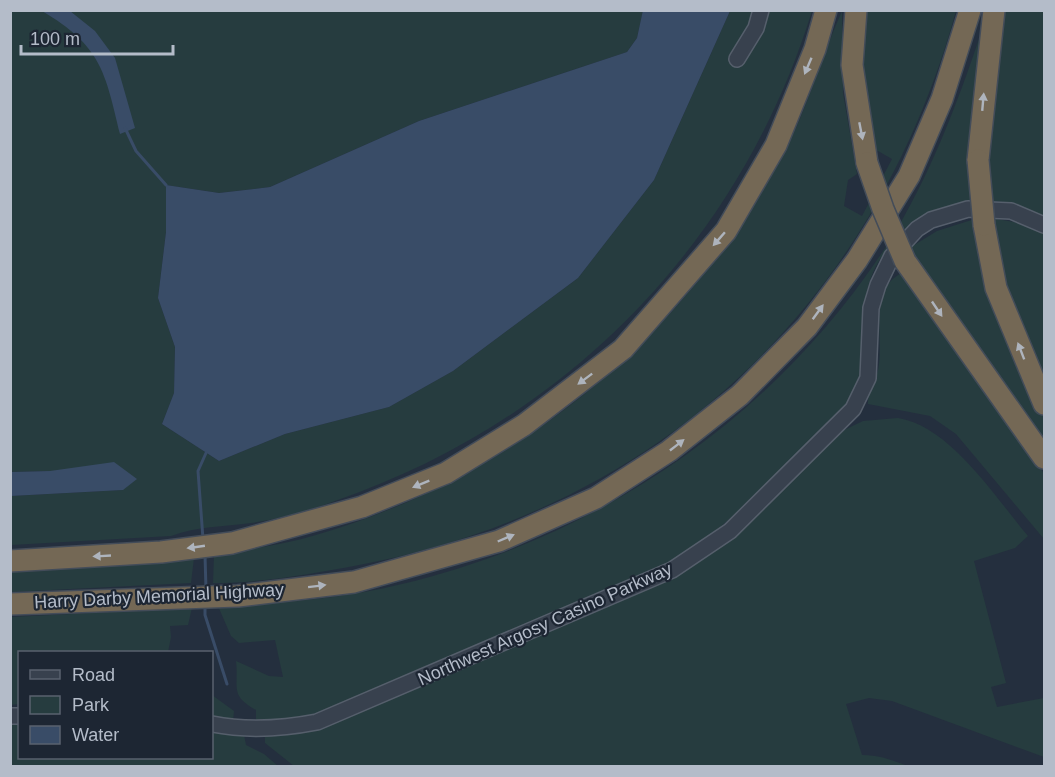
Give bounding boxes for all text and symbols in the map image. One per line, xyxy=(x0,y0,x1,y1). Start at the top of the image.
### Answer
scale bar xyxy=(21,18,172,56)
text: 100 m xyxy=(30,29,80,49)
one-way arrow xyxy=(803,57,812,75)
one-way arrow xyxy=(978,92,988,111)
one-way arrow xyxy=(857,122,866,141)
one-way arrow xyxy=(713,231,726,247)
one-way arrow xyxy=(932,301,943,317)
one-way arrow xyxy=(812,305,824,320)
one-way arrow xyxy=(1016,342,1025,360)
one-way arrow xyxy=(577,372,592,384)
one-way arrow xyxy=(669,440,684,452)
one-way arrow xyxy=(412,479,430,489)
one-way arrow xyxy=(497,533,515,543)
one-way arrow xyxy=(187,543,206,552)
one-way arrow xyxy=(93,551,112,560)
street label: Northwest Argosy Casino Parkway xyxy=(415,559,675,689)
street label: Harry Darby Memorial Highway xyxy=(34,579,284,613)
one-way arrow xyxy=(308,582,327,591)
legend xyxy=(18,651,213,759)
text: Road xyxy=(72,665,115,685)
text: Park xyxy=(72,695,110,715)
text: Water xyxy=(72,725,119,745)

